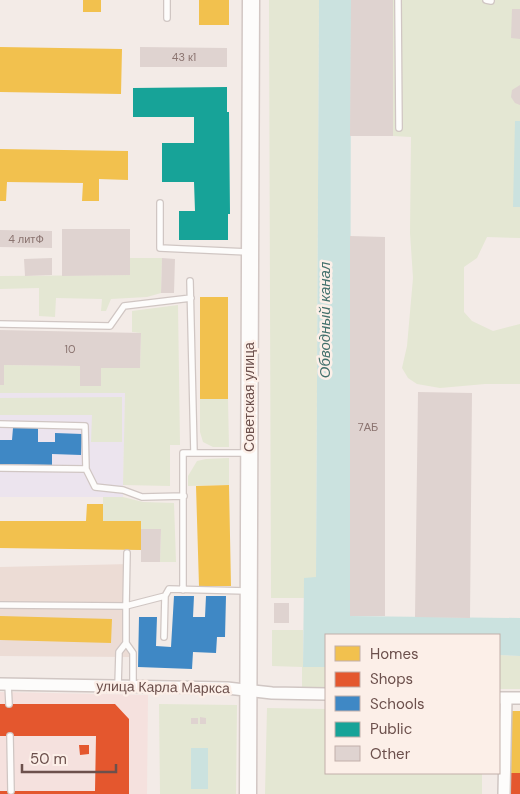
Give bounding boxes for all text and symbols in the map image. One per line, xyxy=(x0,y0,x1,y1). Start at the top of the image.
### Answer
house number: 43 к1 xyxy=(172,50,196,64)
house number: 4 литФ xyxy=(8,232,44,246)
water label: Обводный канал xyxy=(315,261,335,378)
house number: 10 xyxy=(65,342,75,356)
street label: Советская улица xyxy=(240,342,258,452)
house number: 7АБ xyxy=(358,420,378,434)
legend xyxy=(325,634,500,774)
text: Homes xyxy=(370,644,419,664)
text: Shops xyxy=(370,669,413,689)
street label: улица Карла Маркса xyxy=(96,677,230,697)
text: Schools xyxy=(370,694,425,714)
text: Public xyxy=(370,719,412,739)
scale bar xyxy=(22,742,116,774)
text: Other xyxy=(370,744,411,764)
text: 50 m xyxy=(30,749,67,769)

